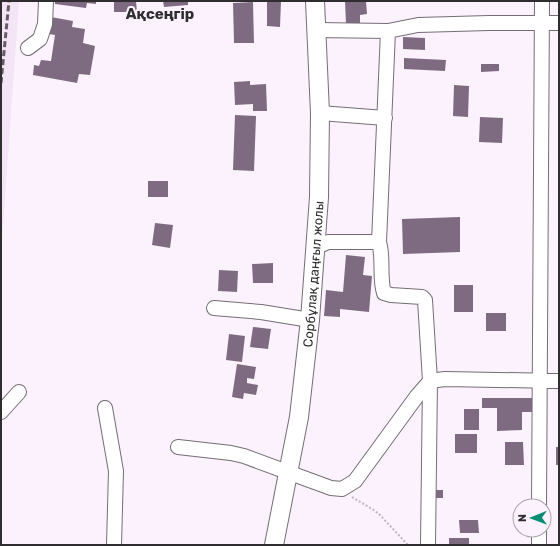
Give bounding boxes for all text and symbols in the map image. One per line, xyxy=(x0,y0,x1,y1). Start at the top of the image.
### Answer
district label: Ақсеңгір xyxy=(126,5,194,23)
street label: Сорбұлақ даңғыл жолы xyxy=(299,201,326,348)
north arrow xyxy=(512,498,552,538)
text: N xyxy=(516,514,529,522)

